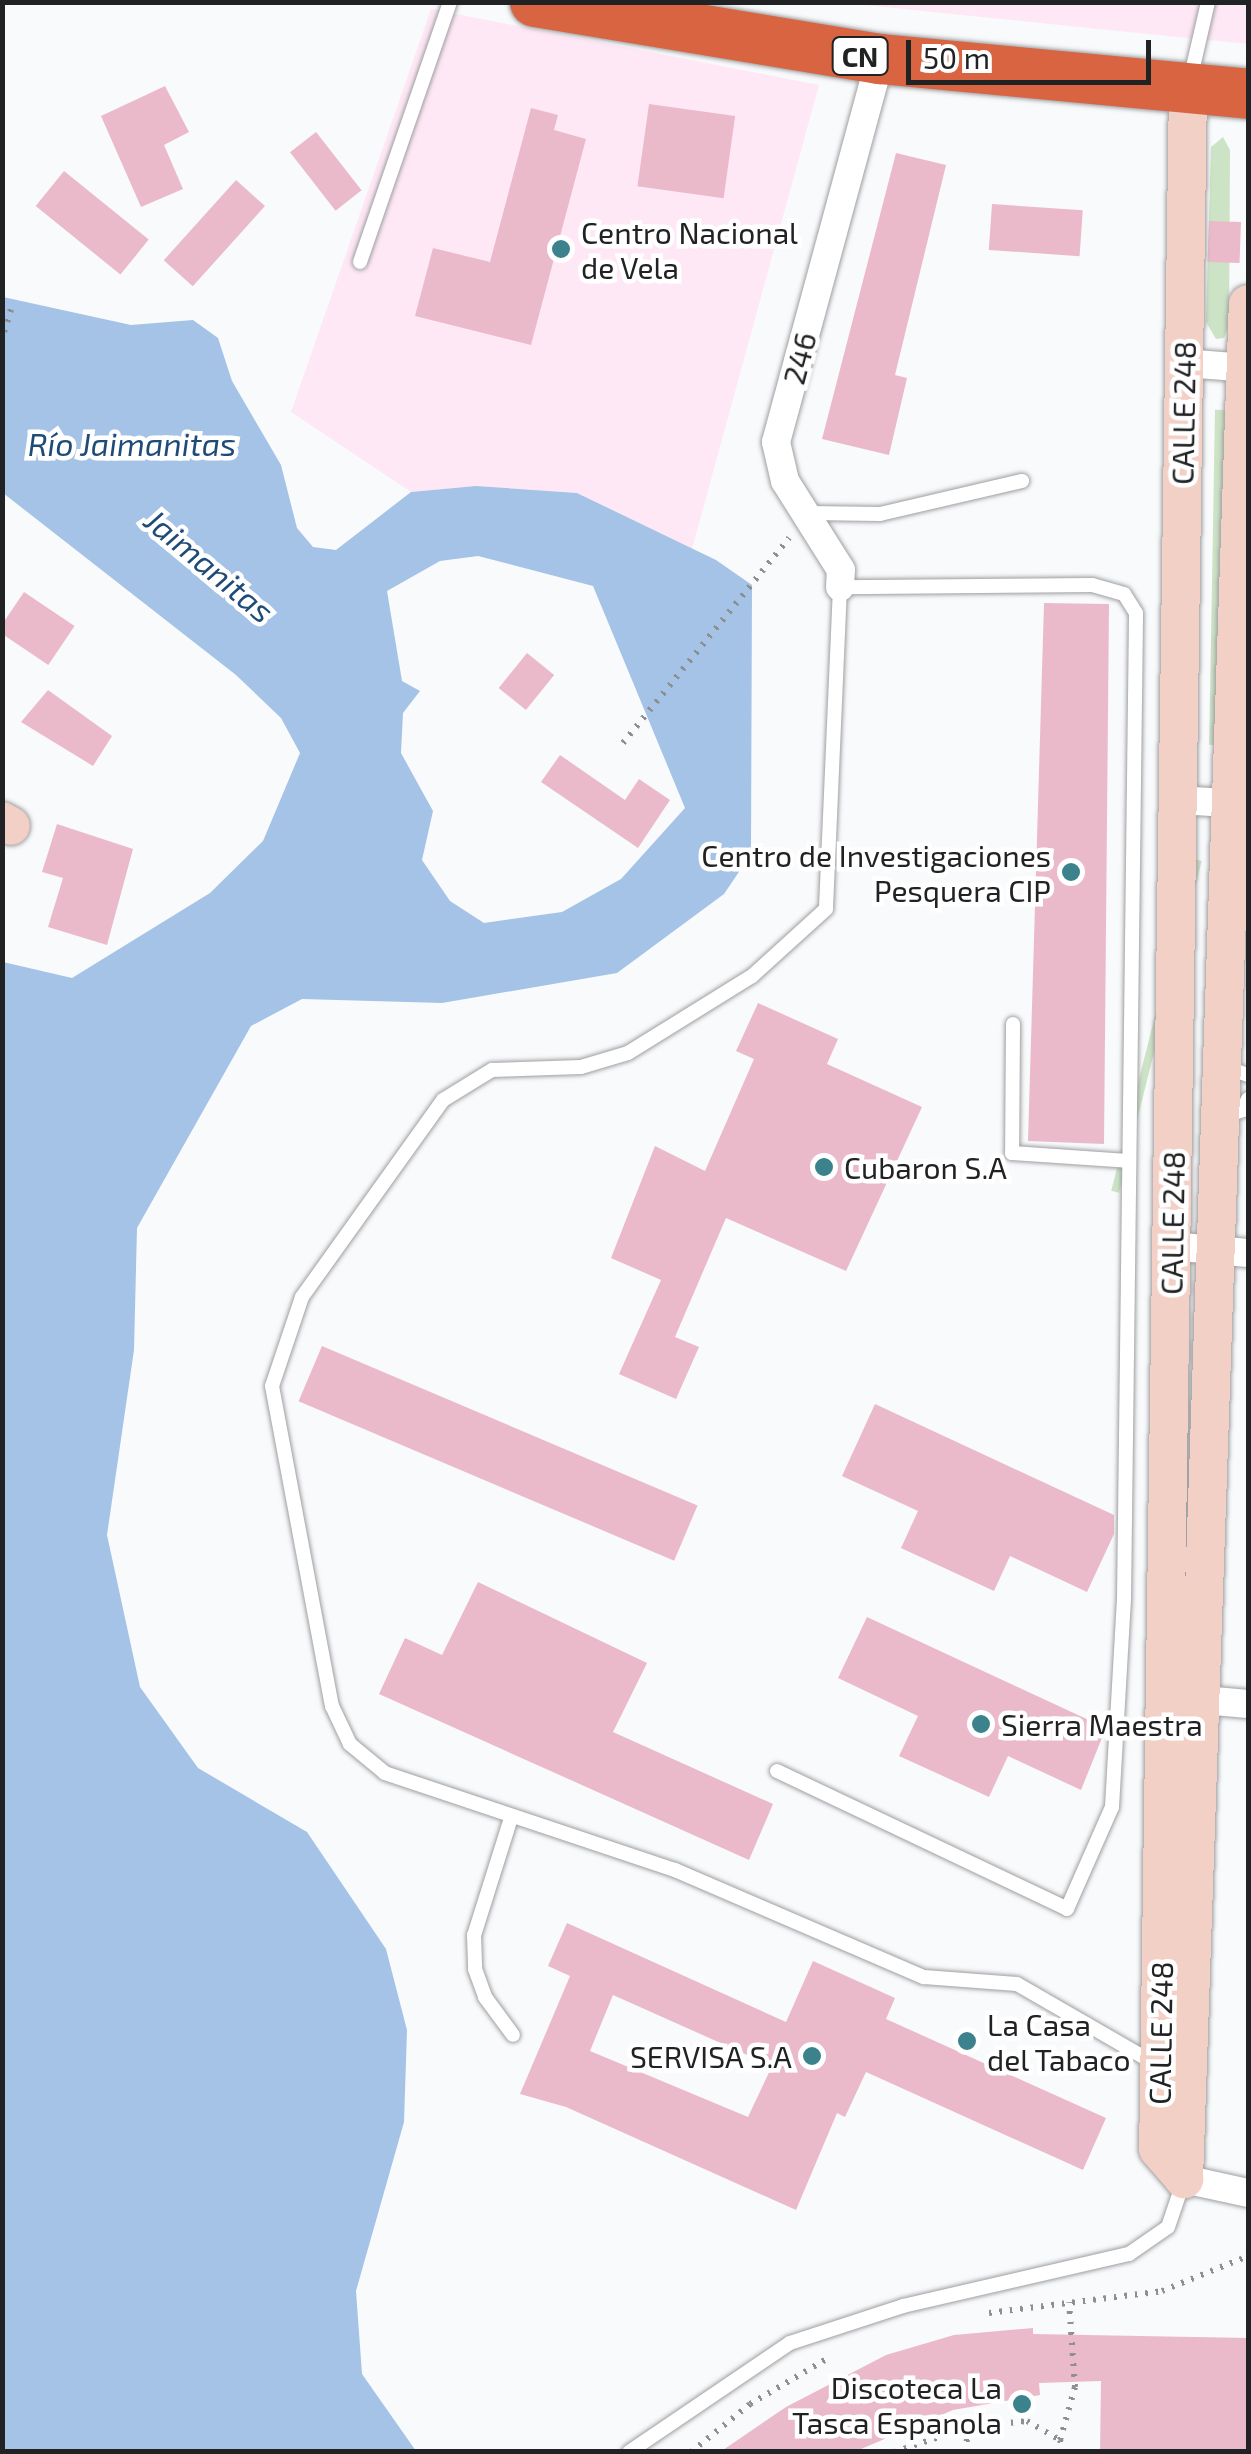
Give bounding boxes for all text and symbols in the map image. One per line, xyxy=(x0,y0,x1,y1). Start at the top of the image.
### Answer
scale bar xyxy=(911,20,1156,82)
road number: CN xyxy=(830,33,890,79)
text: 50 m xyxy=(923,39,990,75)
place label: Centro Nacional de Vela xyxy=(581,214,798,284)
marker: Centro Nacional de Vela xyxy=(550,238,572,260)
street label: 246 xyxy=(775,328,823,388)
street label: CALLE 248 xyxy=(1164,341,1202,485)
water label: Río Jaimanitas xyxy=(27,424,237,462)
water label: Jaimanitas xyxy=(138,500,282,630)
place label: Centro de Investigaciones Pesquera CIP xyxy=(701,837,1051,908)
marker: Centro de Investigaciones Pesquera CIP xyxy=(1060,861,1082,883)
place label: Cubaron S.A xyxy=(844,1149,1007,1185)
street label: CALLE 248 xyxy=(1153,1151,1191,1295)
marker: Cubaron S.A xyxy=(813,1156,835,1178)
place label: Sierra Maestra xyxy=(1001,1706,1203,1742)
marker: Sierra Maestra xyxy=(970,1713,992,1735)
street label: CALLE 248 xyxy=(1141,1961,1179,2105)
place label: La Casa del Tabaco xyxy=(987,2006,1132,2076)
marker: La Casa del Tabaco xyxy=(956,2030,978,2052)
place label: SERVISA S.A xyxy=(629,2038,792,2074)
marker: SERVISA S.A xyxy=(801,2045,823,2067)
place label: Discoteca La Tasca Espanola xyxy=(792,2369,1002,2440)
marker: Discoteca La Tasca Espanola xyxy=(1011,2393,1033,2415)

